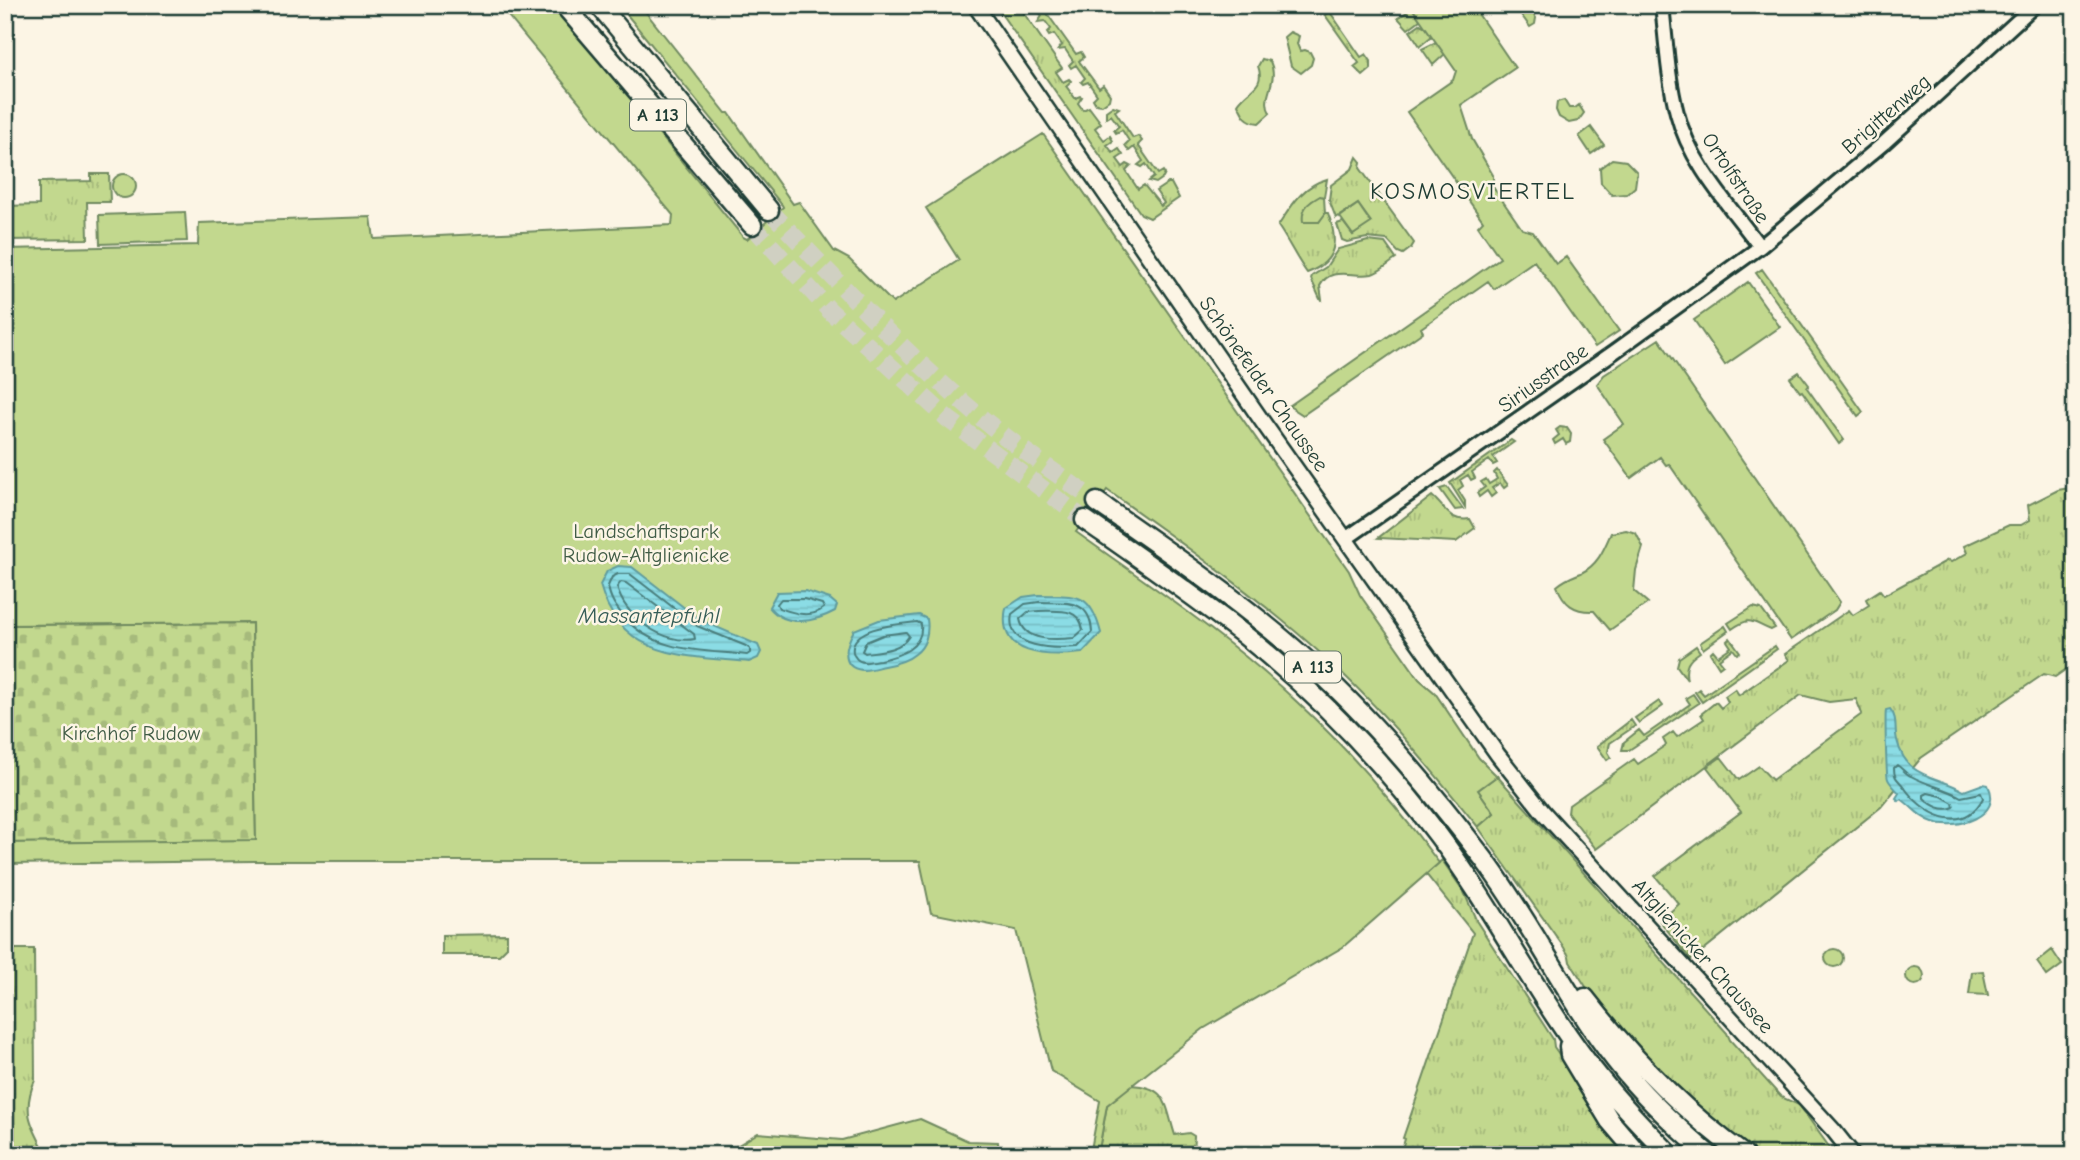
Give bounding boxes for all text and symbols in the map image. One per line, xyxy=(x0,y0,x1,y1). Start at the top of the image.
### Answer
street label: Brigittenweg xyxy=(1837,69,1935,159)
road number: A 113 xyxy=(630,99,686,130)
street label: Ortolfstraße xyxy=(1697,128,1775,228)
district label: KOSMOSVIERTEL xyxy=(1370,177,1576,205)
street label: Schönefelder Chaussee xyxy=(1195,292,1333,476)
street label: Siriusstraße xyxy=(1494,338,1592,418)
park label: Landschaftspark Rudow-Altglienicke xyxy=(563,519,729,567)
water label: Massantepfuhl xyxy=(577,602,721,629)
road number: A 113 xyxy=(1285,652,1341,682)
park label: Kirchhof Rudow xyxy=(62,721,201,745)
street label: Altglienicker Chaussee xyxy=(1627,874,1779,1038)

